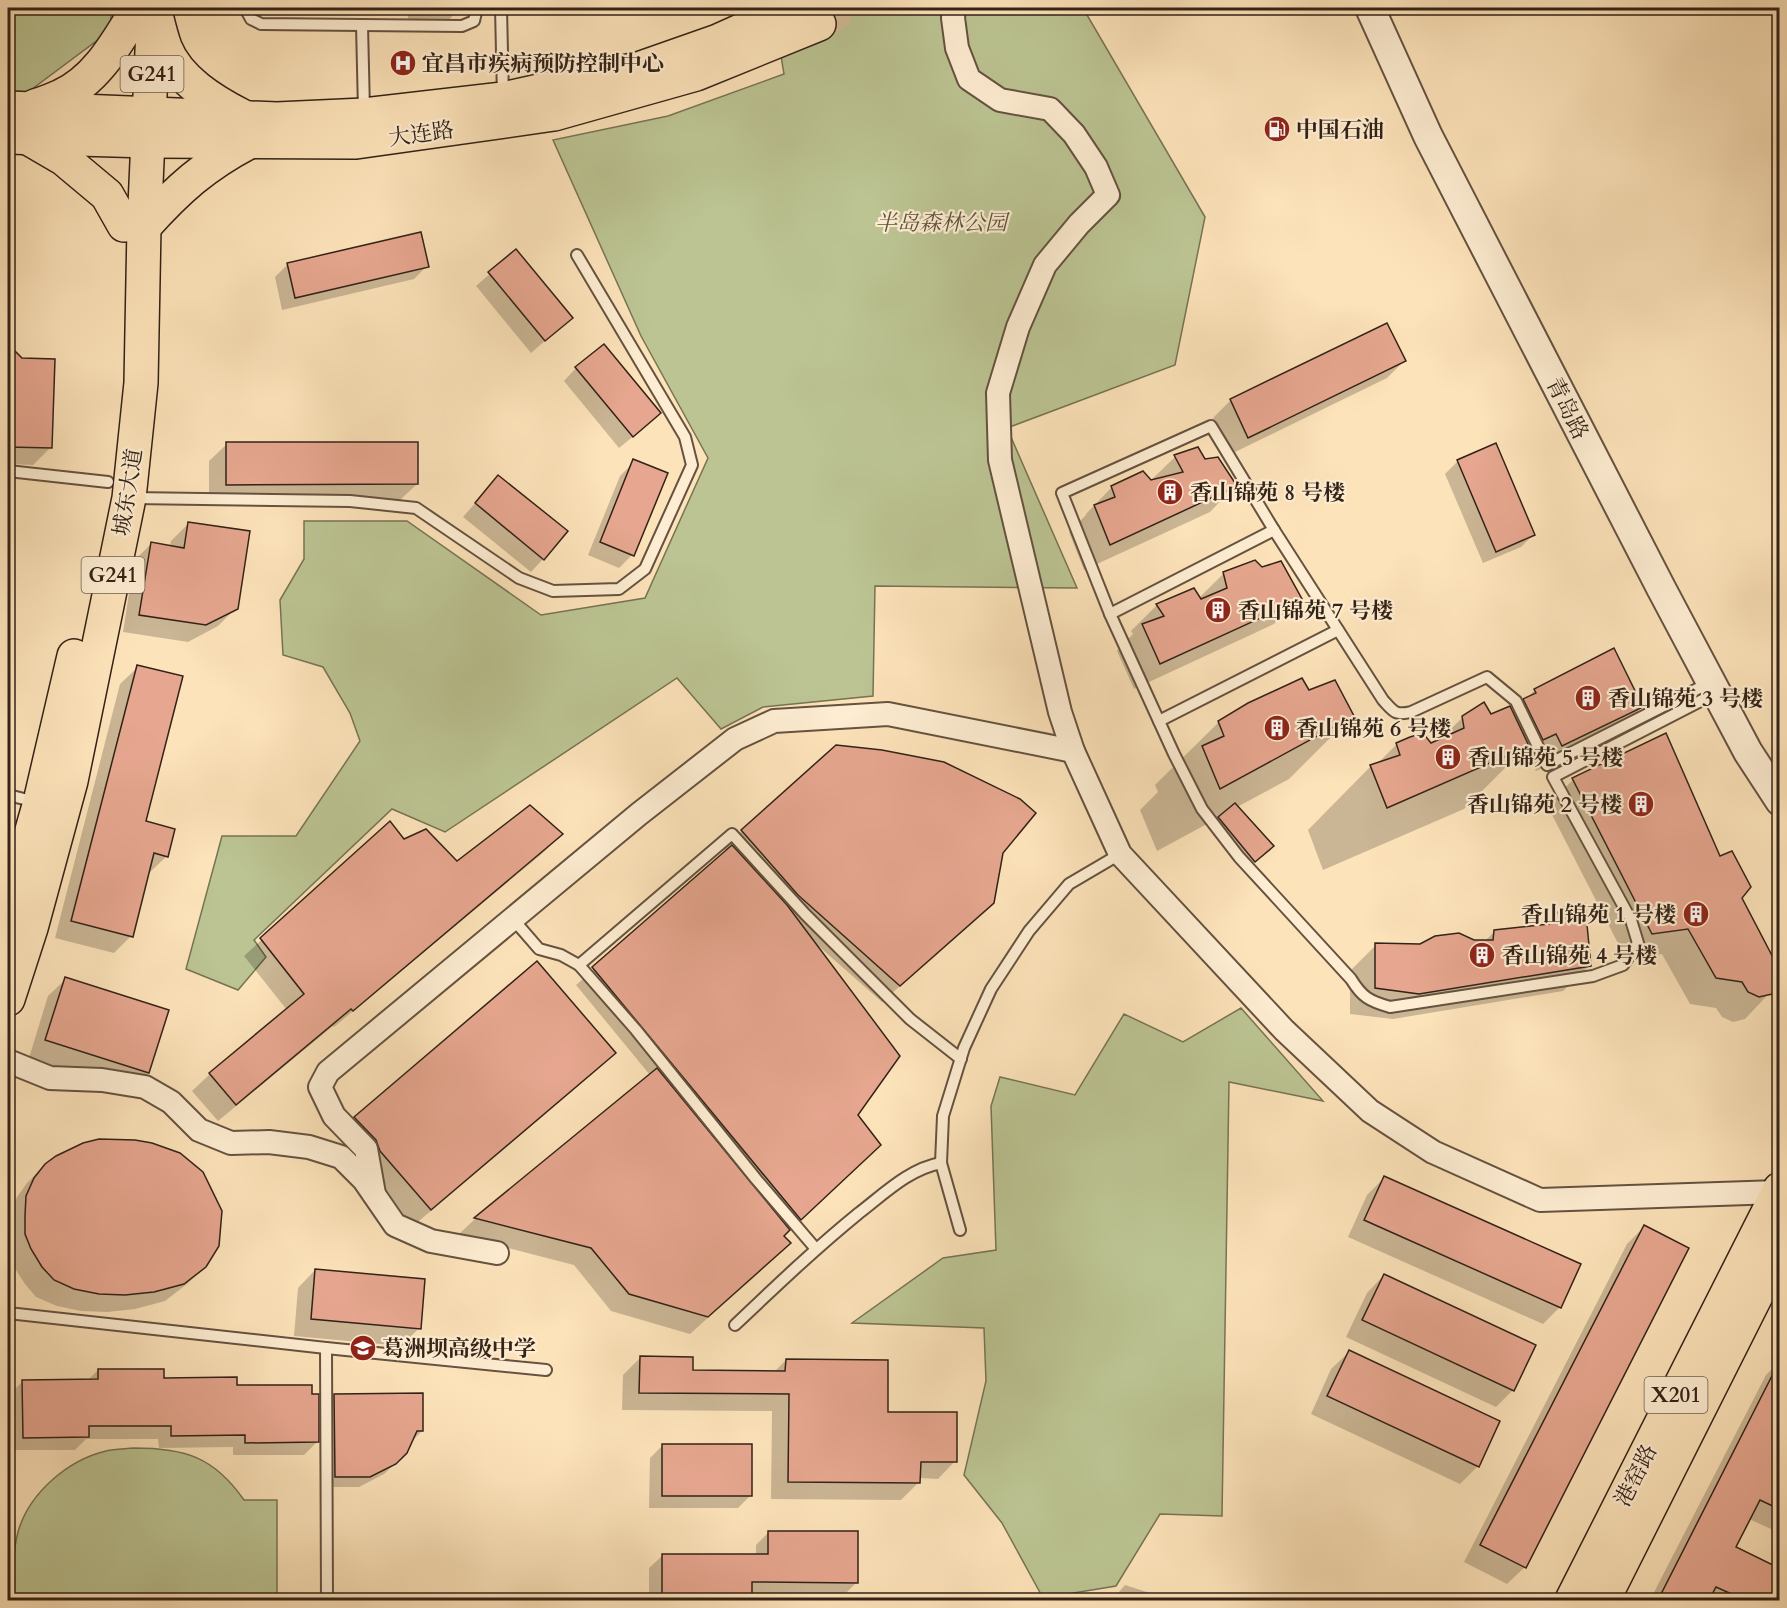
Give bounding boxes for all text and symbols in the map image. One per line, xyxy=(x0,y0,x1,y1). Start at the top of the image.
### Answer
hospital icon: 宜昌市疾病预防控制中心 xyxy=(388,48,418,78)
place label: 宜昌市疾病预防控制中心 xyxy=(422,49,664,79)
road number: G241 xyxy=(120,56,184,92)
fuel station icon: 中国石油 xyxy=(1262,114,1292,144)
street label: 大连路 xyxy=(386,115,456,153)
place label: 中国石油 xyxy=(1296,115,1384,145)
park label: 半岛森林公园 xyxy=(875,208,1010,238)
street label: 青岛路 xyxy=(1539,372,1595,445)
street label: 城东大道 xyxy=(106,446,150,538)
building icon: 香山锦苑 8 号楼 xyxy=(1155,477,1185,507)
place label: 香山锦苑 8 号楼 xyxy=(1190,478,1345,508)
road number: G241 xyxy=(82,557,144,593)
building icon: 香山锦苑 7 号楼 xyxy=(1203,595,1233,625)
place label: 香山锦苑 7 号楼 xyxy=(1238,596,1393,626)
building icon: 香山锦苑 3 号楼 xyxy=(1573,683,1603,713)
place label: 香山锦苑 3 号楼 xyxy=(1608,684,1763,714)
building icon: 香山锦苑 6 号楼 xyxy=(1262,713,1292,743)
place label: 香山锦苑 6 号楼 xyxy=(1296,714,1451,744)
building icon: 香山锦苑 5 号楼 xyxy=(1433,742,1463,772)
place label: 香山锦苑 5 号楼 xyxy=(1468,743,1623,773)
building icon: 香山锦苑 2 号楼 xyxy=(1626,789,1656,819)
place label: 香山锦苑 2 号楼 xyxy=(1467,790,1622,820)
building icon: 香山锦苑 1 号楼 xyxy=(1681,899,1711,929)
place label: 香山锦苑 1 号楼 xyxy=(1521,900,1676,930)
building icon: 香山锦苑 4 号楼 xyxy=(1467,940,1497,970)
place label: 香山锦苑 4 号楼 xyxy=(1502,941,1657,971)
school or university icon: 葛洲坝高级中学 xyxy=(348,1333,378,1363)
place label: 葛洲坝高级中学 xyxy=(382,1334,536,1364)
road number: X201 xyxy=(1644,1377,1708,1413)
street label: 港窑路 xyxy=(1608,1439,1664,1512)

